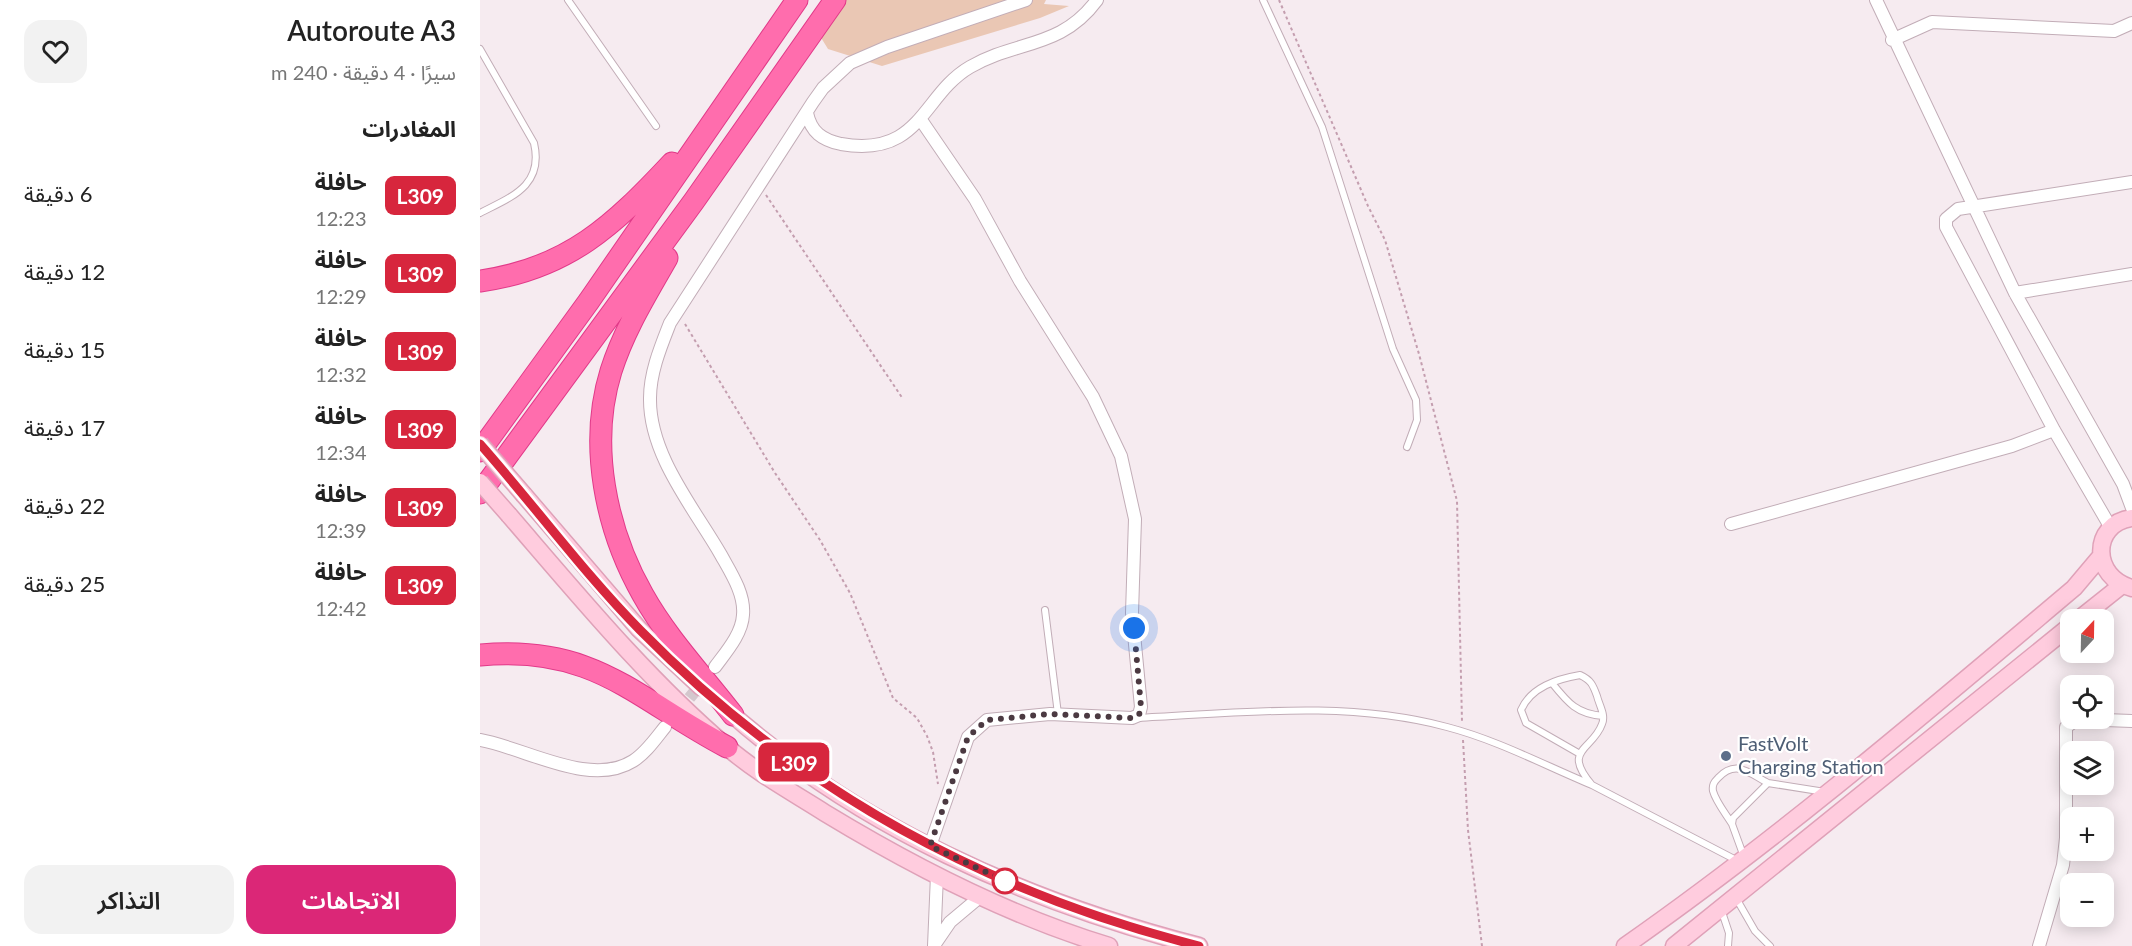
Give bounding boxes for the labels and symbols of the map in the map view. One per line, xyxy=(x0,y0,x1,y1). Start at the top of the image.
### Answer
north arrow xyxy=(2060,609,2114,663)
your location xyxy=(1119,613,1149,643)
place label: FastVolt Charging Station xyxy=(1738,731,1884,778)
line badge: L309 xyxy=(752,742,836,782)
marker: FastVolt Charging Station xyxy=(1719,749,1733,763)
unlabelled marker xyxy=(992,868,1018,894)

